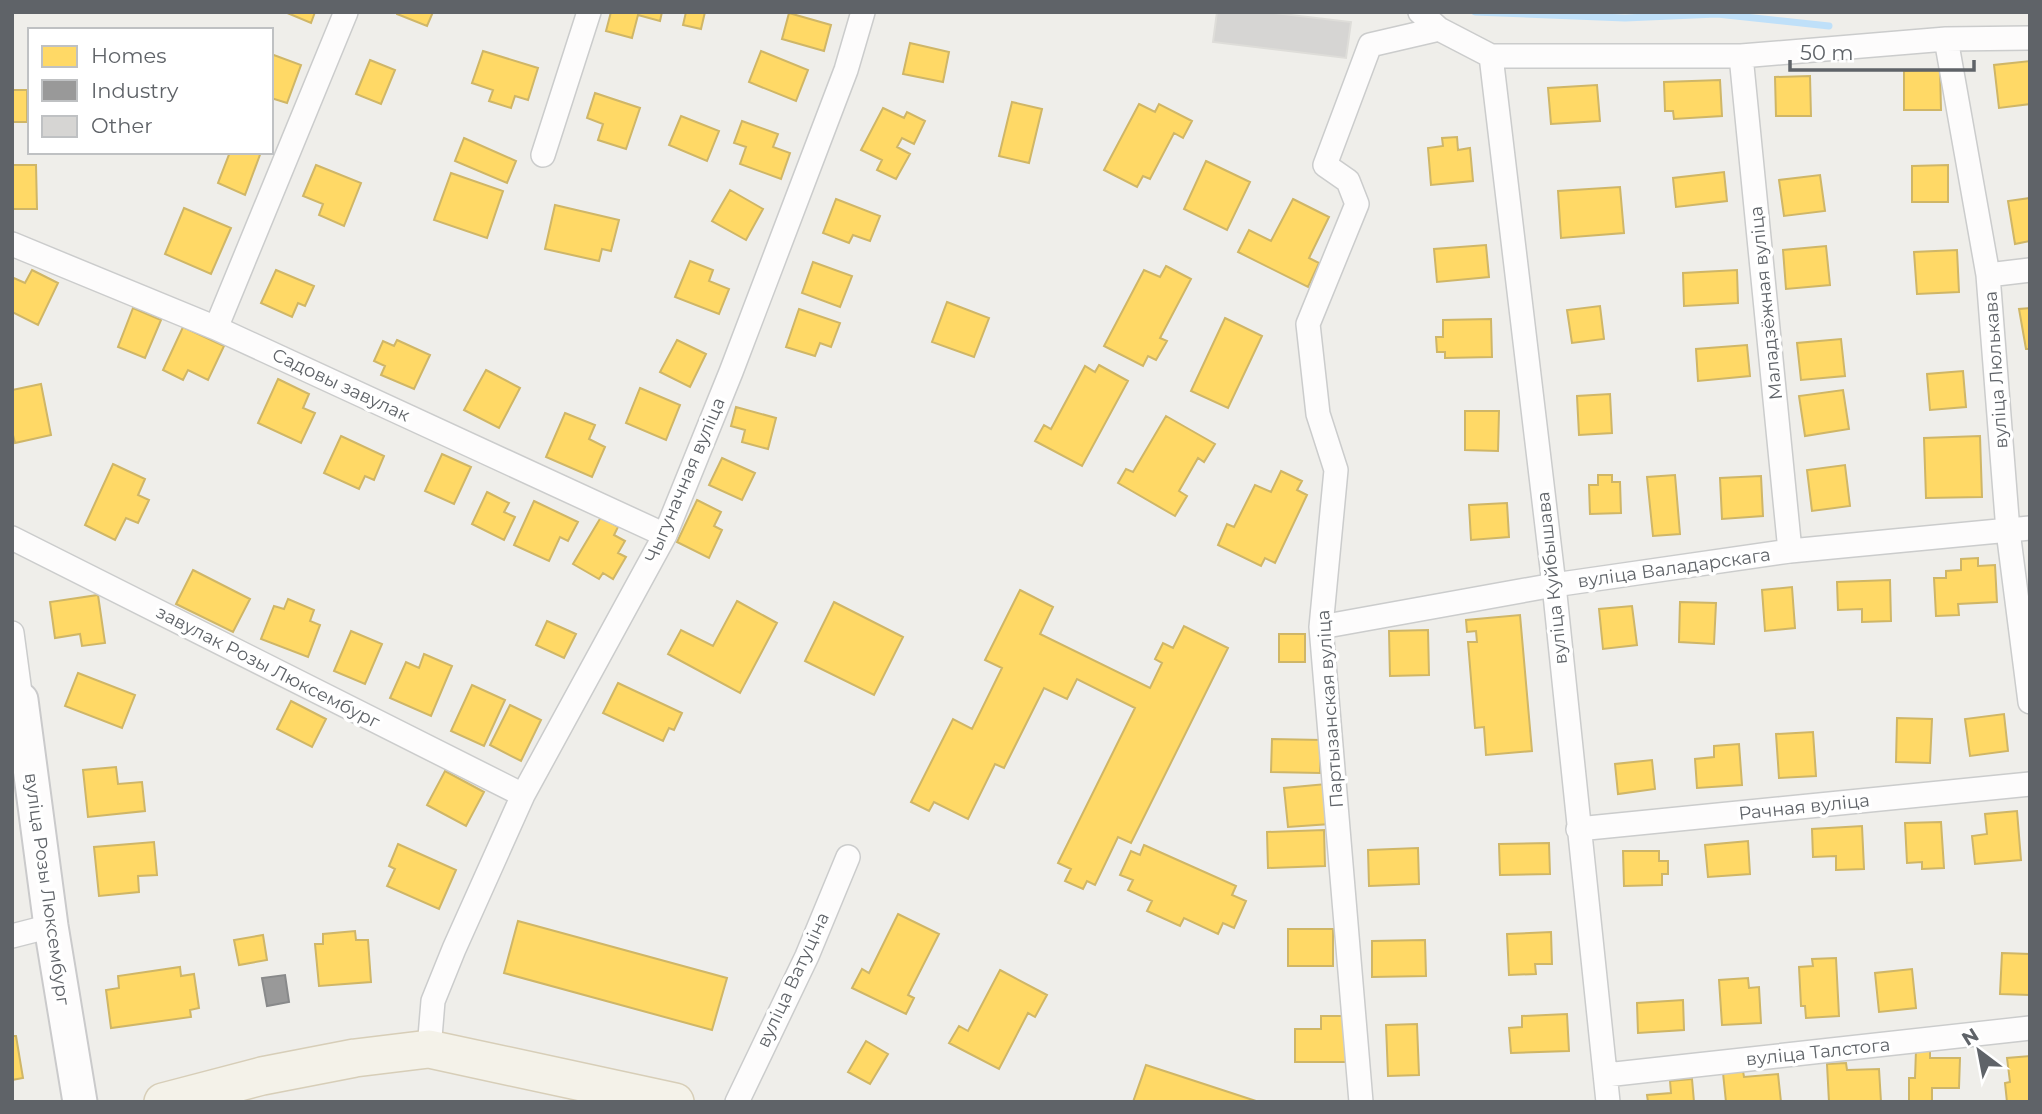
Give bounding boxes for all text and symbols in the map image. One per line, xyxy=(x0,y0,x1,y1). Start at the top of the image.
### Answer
legend xyxy=(28,28,273,154)
scale bar xyxy=(1790,28,1974,72)
text: 50 m xyxy=(1800,40,1854,65)
text: Homes xyxy=(91,43,166,68)
text: Industry xyxy=(91,78,179,103)
text: Other xyxy=(91,113,153,138)
street label: Маладзёжная вуліца xyxy=(1745,205,1787,401)
street label: вуліца Люлькава xyxy=(1980,291,2012,449)
street label: Садовы завулак xyxy=(269,343,414,427)
street label: Чыгуначная вуліца xyxy=(640,394,730,566)
street label: вуліца Куйбышава xyxy=(1532,491,1572,665)
street label: вуліца Валадарскага xyxy=(1576,544,1772,592)
street label: завулак Розы Люксембург xyxy=(153,601,384,733)
street label: Партызанская вуліца xyxy=(1312,609,1348,809)
street label: вуліца Розы Люксембург xyxy=(20,771,74,1007)
street label: Рачная вуліца xyxy=(1737,789,1871,825)
street label: вуліца Ватуціна xyxy=(752,909,834,1051)
north arrow xyxy=(1944,1016,2014,1086)
text: N xyxy=(1958,1023,1983,1051)
street label: вуліца Талстога xyxy=(1745,1033,1891,1071)

